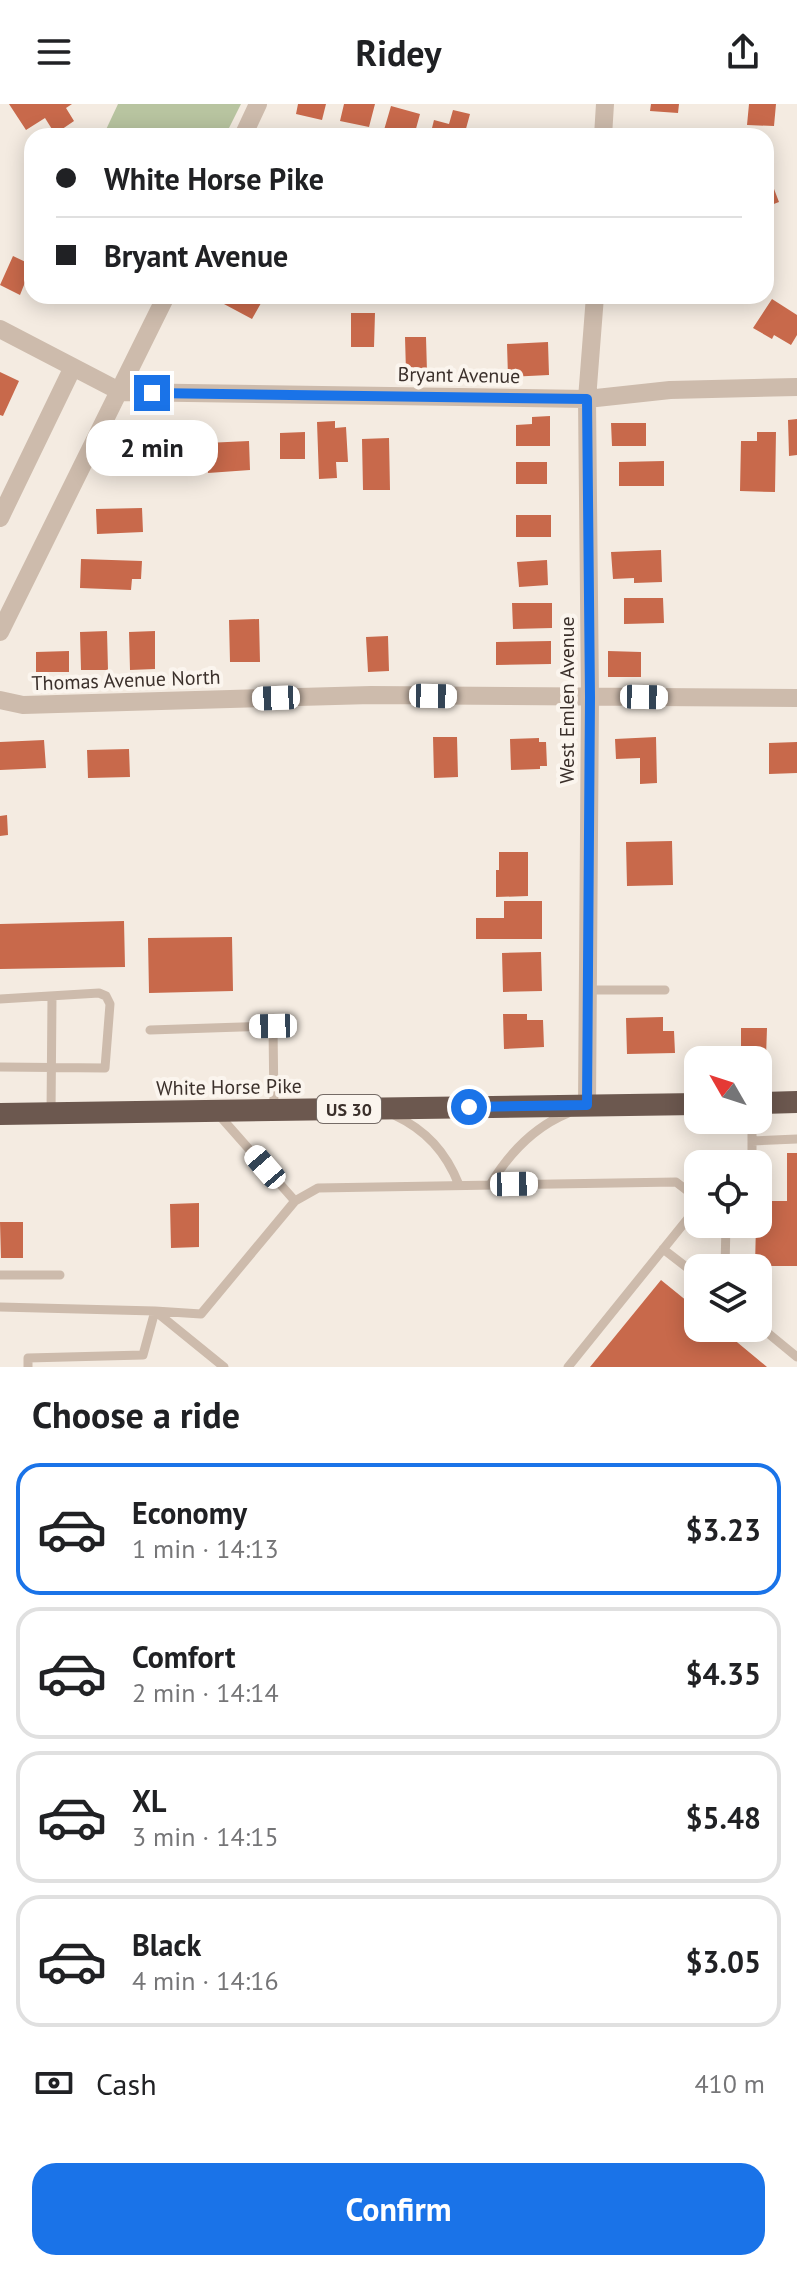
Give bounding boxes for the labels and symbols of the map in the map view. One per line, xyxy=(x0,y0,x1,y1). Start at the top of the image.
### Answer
street label: Bryant Avenue xyxy=(397,361,521,389)
route end xyxy=(134,375,170,411)
callout: 2 min xyxy=(86,421,218,477)
street label: West Emlen Avenue xyxy=(554,616,580,784)
street label: Thomas Avenue North xyxy=(31,664,221,696)
car xyxy=(409,684,457,708)
car xyxy=(252,685,300,711)
car xyxy=(620,685,668,709)
car xyxy=(249,1014,297,1038)
north arrow xyxy=(684,1046,772,1134)
street label: White Horse Pike xyxy=(156,1073,302,1101)
route start xyxy=(451,1089,487,1125)
road number: US 30 xyxy=(317,1095,381,1123)
car xyxy=(240,1141,290,1193)
car xyxy=(490,1172,538,1196)

